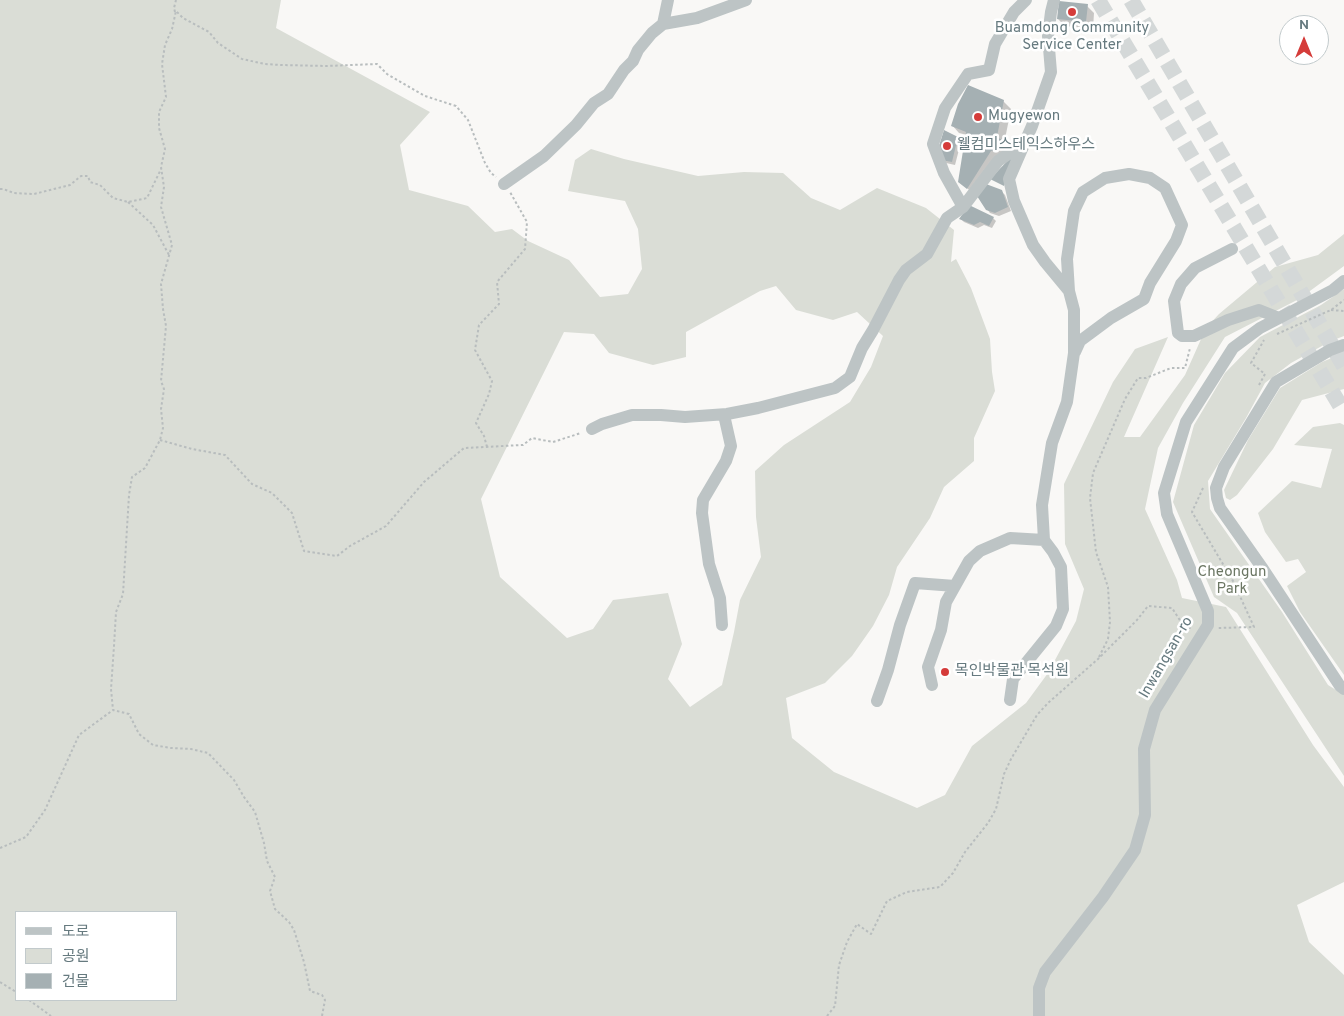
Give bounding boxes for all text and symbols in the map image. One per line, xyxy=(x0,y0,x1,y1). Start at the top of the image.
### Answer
marker: Buamdong Community Service Center xyxy=(1066,6,1078,18)
north arrow xyxy=(1279,15,1329,65)
text: N xyxy=(1299,17,1309,34)
place label: Buamdong Community Service Center xyxy=(995,20,1149,55)
place label: Mugyewon xyxy=(988,108,1060,126)
marker: Mugyewon xyxy=(972,111,984,123)
place label: 웰컴미스테익스하우스 xyxy=(957,137,1095,155)
marker: 웰컴미스테익스하우스 xyxy=(941,140,953,152)
park label: Cheongun Park xyxy=(1197,564,1267,599)
street label: Inwangsan-ro xyxy=(1136,614,1198,702)
place label: 목인박물관 목석원 xyxy=(955,663,1069,681)
marker: 목인박물관 목석원 xyxy=(939,666,951,678)
legend xyxy=(15,911,178,1001)
text: 도로 xyxy=(62,923,90,942)
text: 공원 xyxy=(62,948,90,967)
text: 건물 xyxy=(62,973,90,992)

